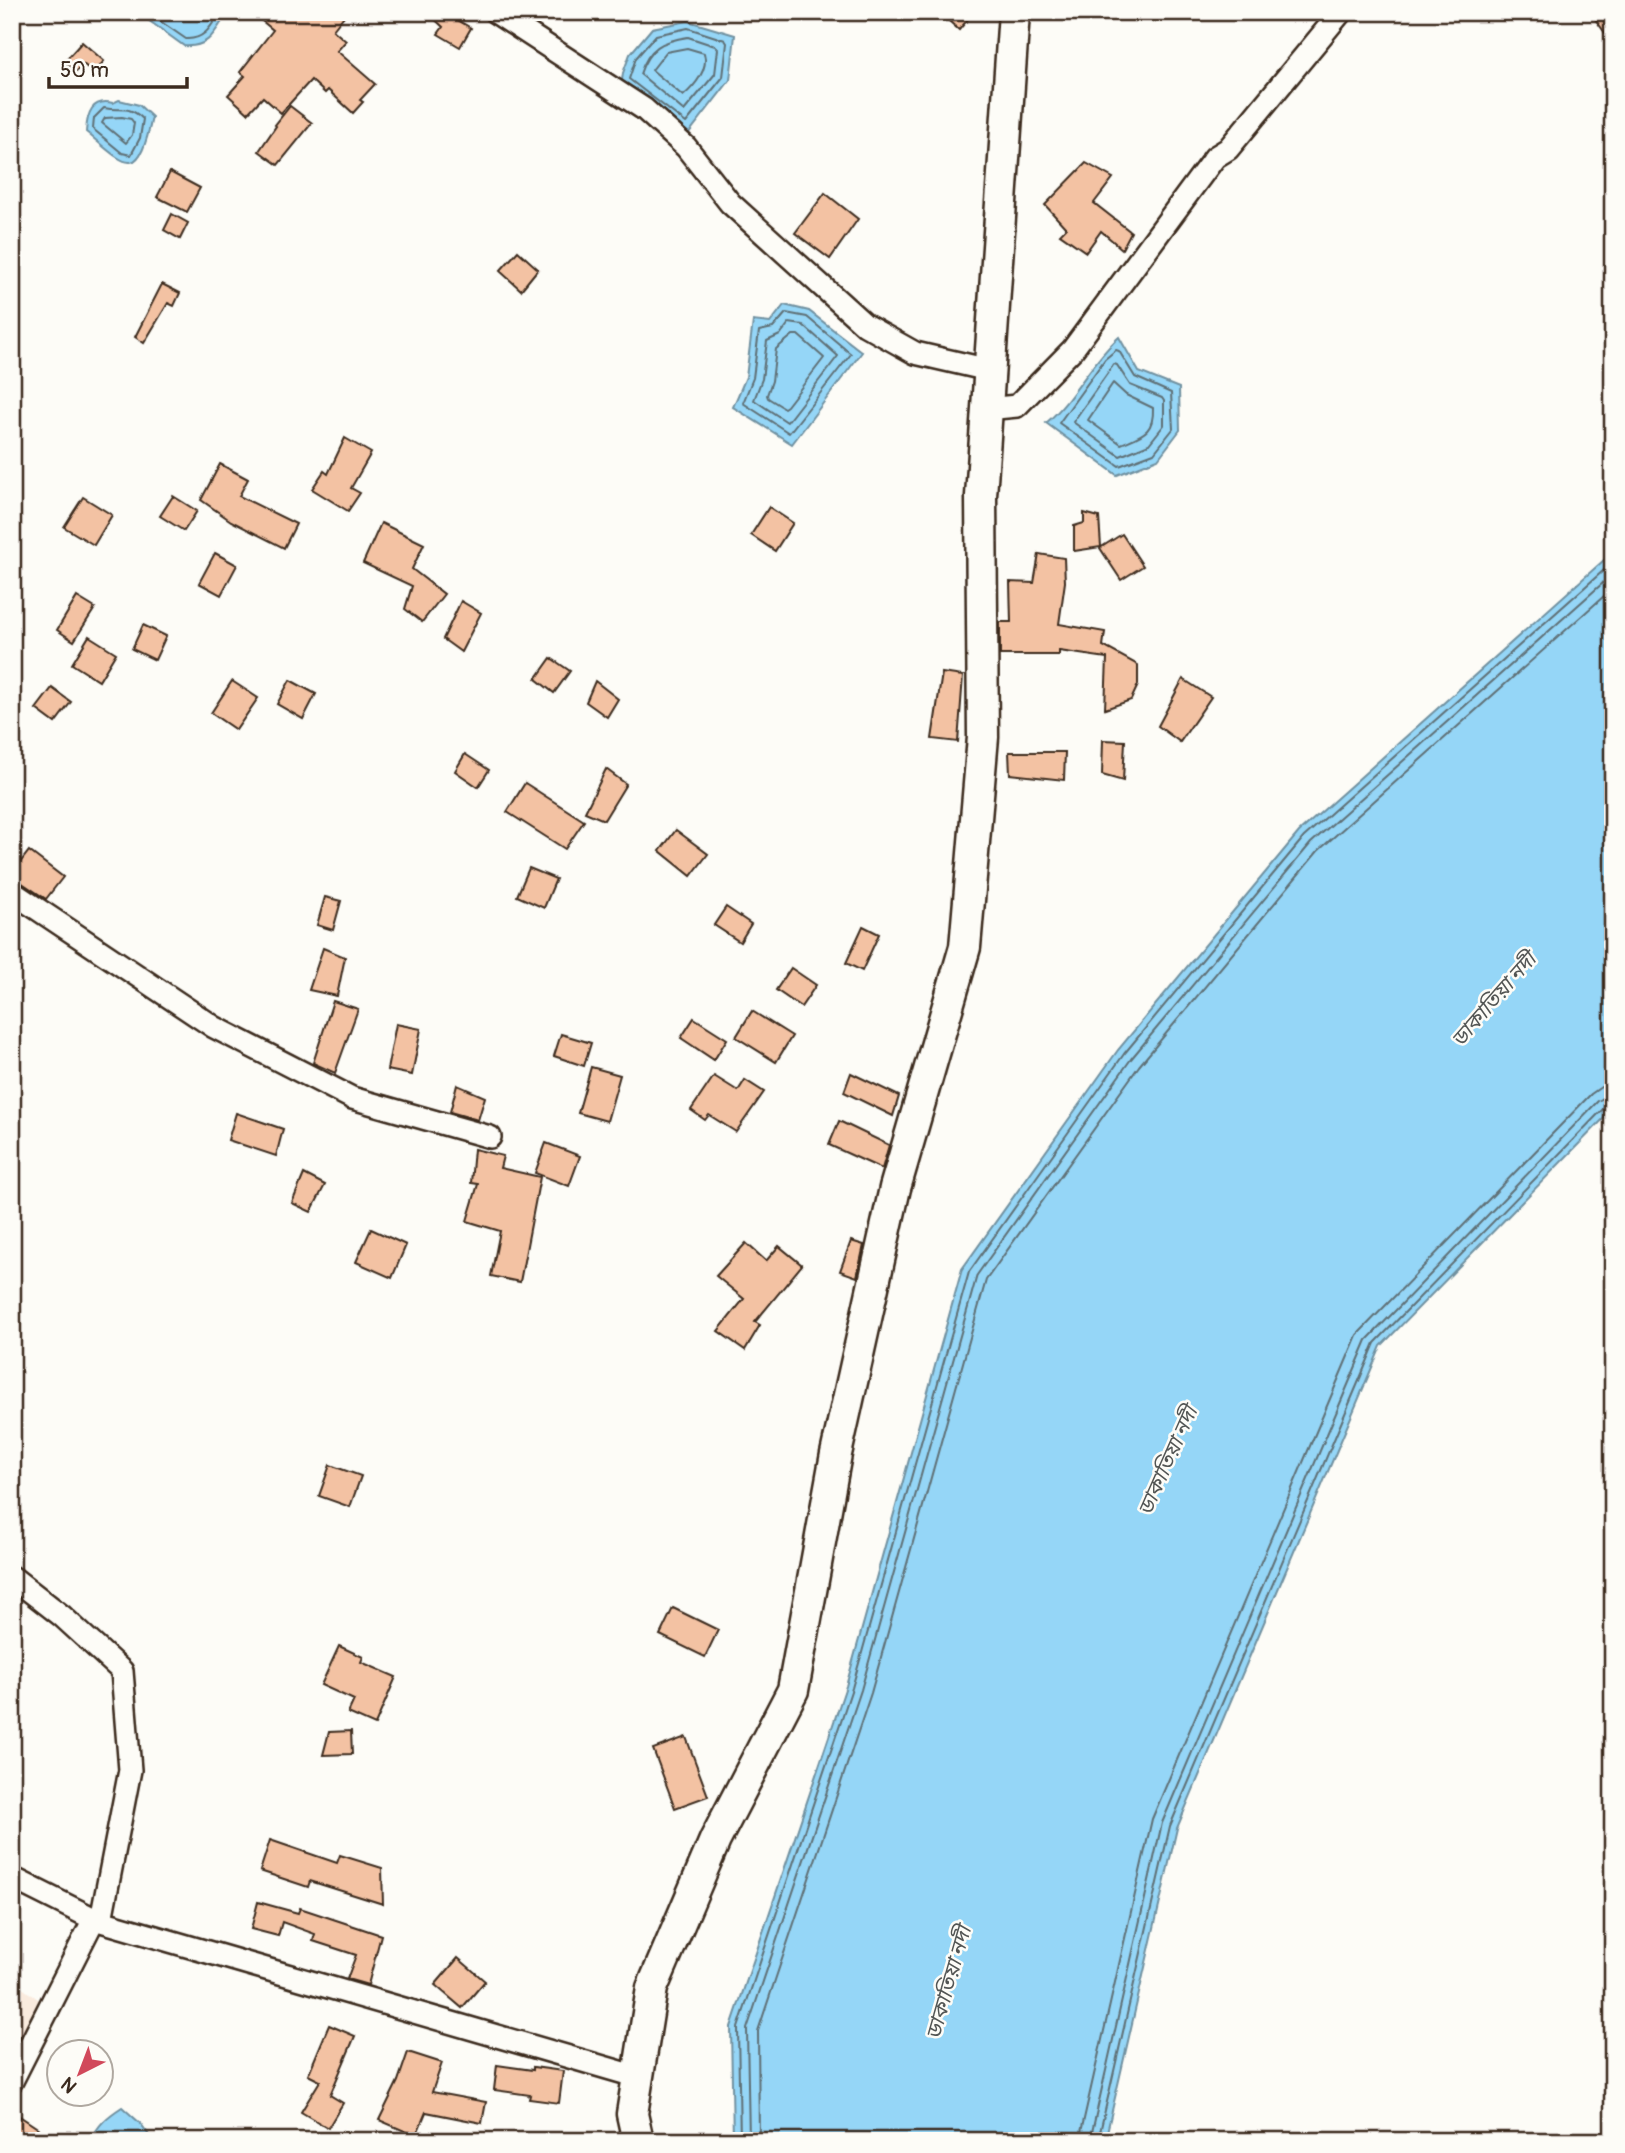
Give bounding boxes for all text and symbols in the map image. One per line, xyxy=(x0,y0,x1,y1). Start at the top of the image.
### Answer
scale bar xyxy=(49,46,187,90)
text: 50 m xyxy=(60,57,109,84)
water label: ডাকাতিয়া নদী xyxy=(1446,944,1545,1053)
water label: ডাকাতিয়া নদী xyxy=(1132,1398,1206,1520)
water label: ডাকাতিয়া নদী xyxy=(920,1919,979,2043)
north arrow xyxy=(46,2038,116,2108)
text: N xyxy=(56,2072,82,2098)

